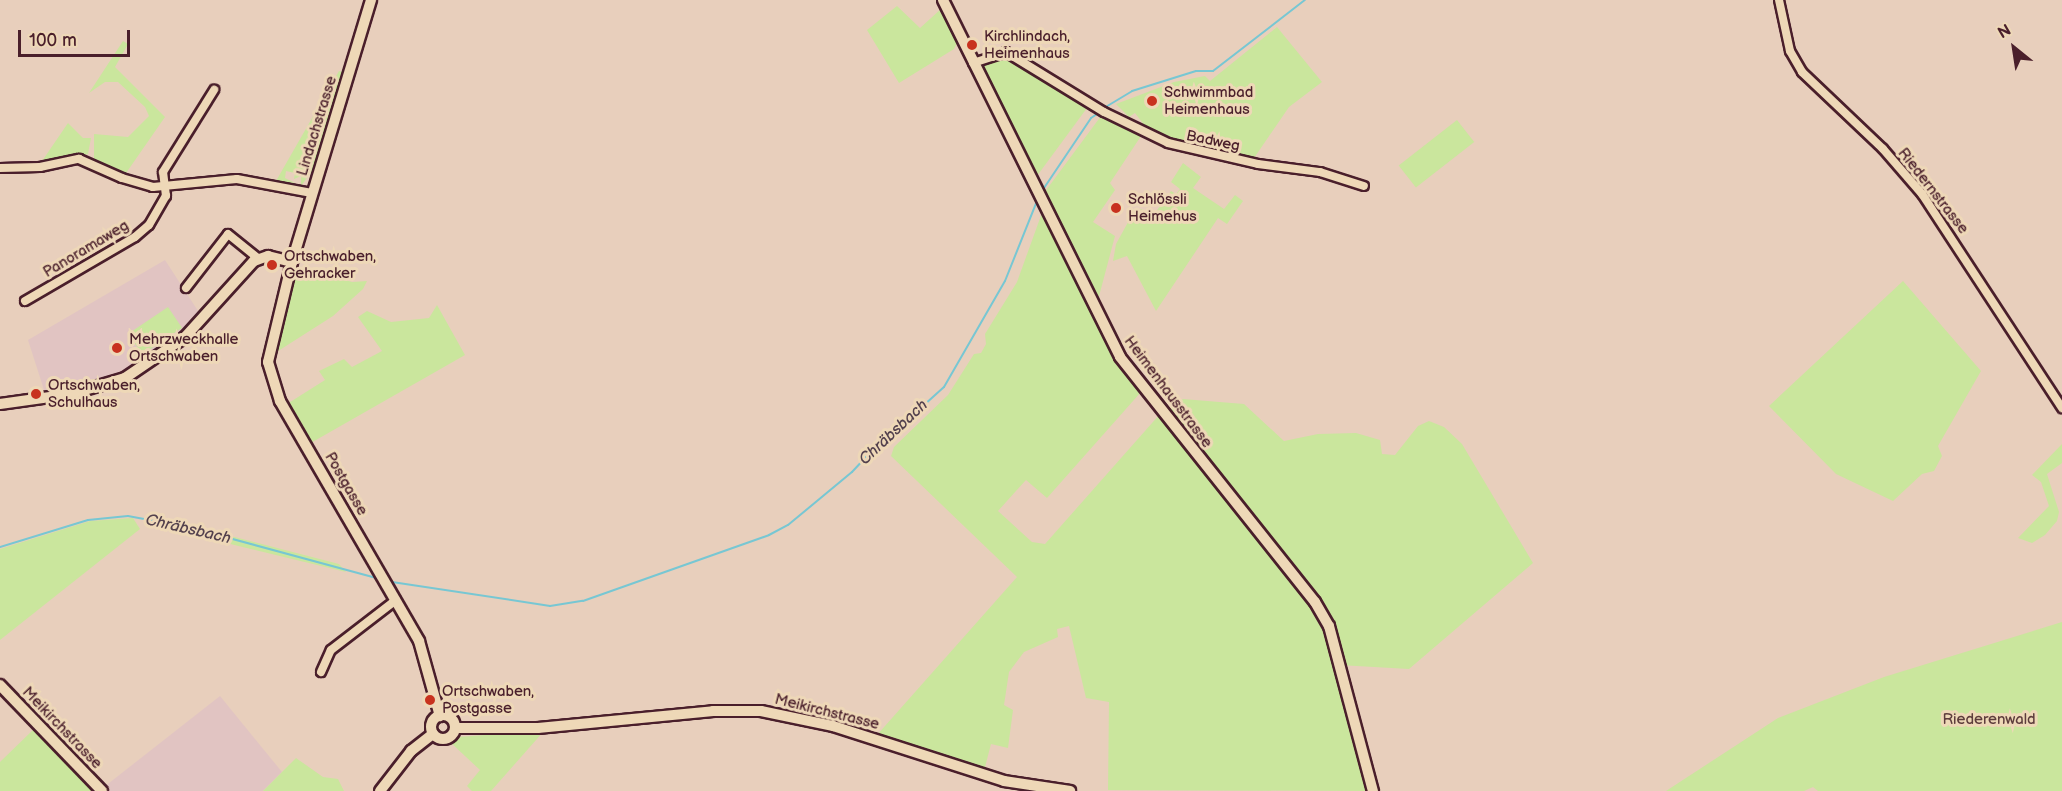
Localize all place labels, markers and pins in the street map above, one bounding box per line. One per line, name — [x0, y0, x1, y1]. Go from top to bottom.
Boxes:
place label: Kirchlindach, Heimenhaus — [984, 27, 1070, 62]
marker: Kirchlindach, Heimenhaus — [965, 38, 979, 52]
place label: Schwimmbad Heimenhaus — [1164, 83, 1253, 118]
marker: Schwimmbad Heimenhaus — [1145, 94, 1159, 108]
place label: Schlössli Heimehus — [1128, 190, 1197, 225]
marker: Schlössli Heimehus — [1109, 201, 1123, 215]
place label: Ortschwaben, Gehracker — [284, 247, 376, 282]
marker: Ortschwaben, Gehracker — [265, 258, 279, 272]
place label: Mehrzweckhalle Ortschwaben — [129, 330, 238, 365]
marker: Mehrzweckhalle Ortschwaben — [110, 341, 124, 355]
place label: Ortschwaben, Schulhaus — [48, 376, 140, 411]
marker: Ortschwaben, Schulhaus — [29, 387, 43, 401]
place label: Ortschwaben, Postgasse — [442, 682, 534, 717]
marker: Ortschwaben, Postgasse — [423, 693, 437, 707]

